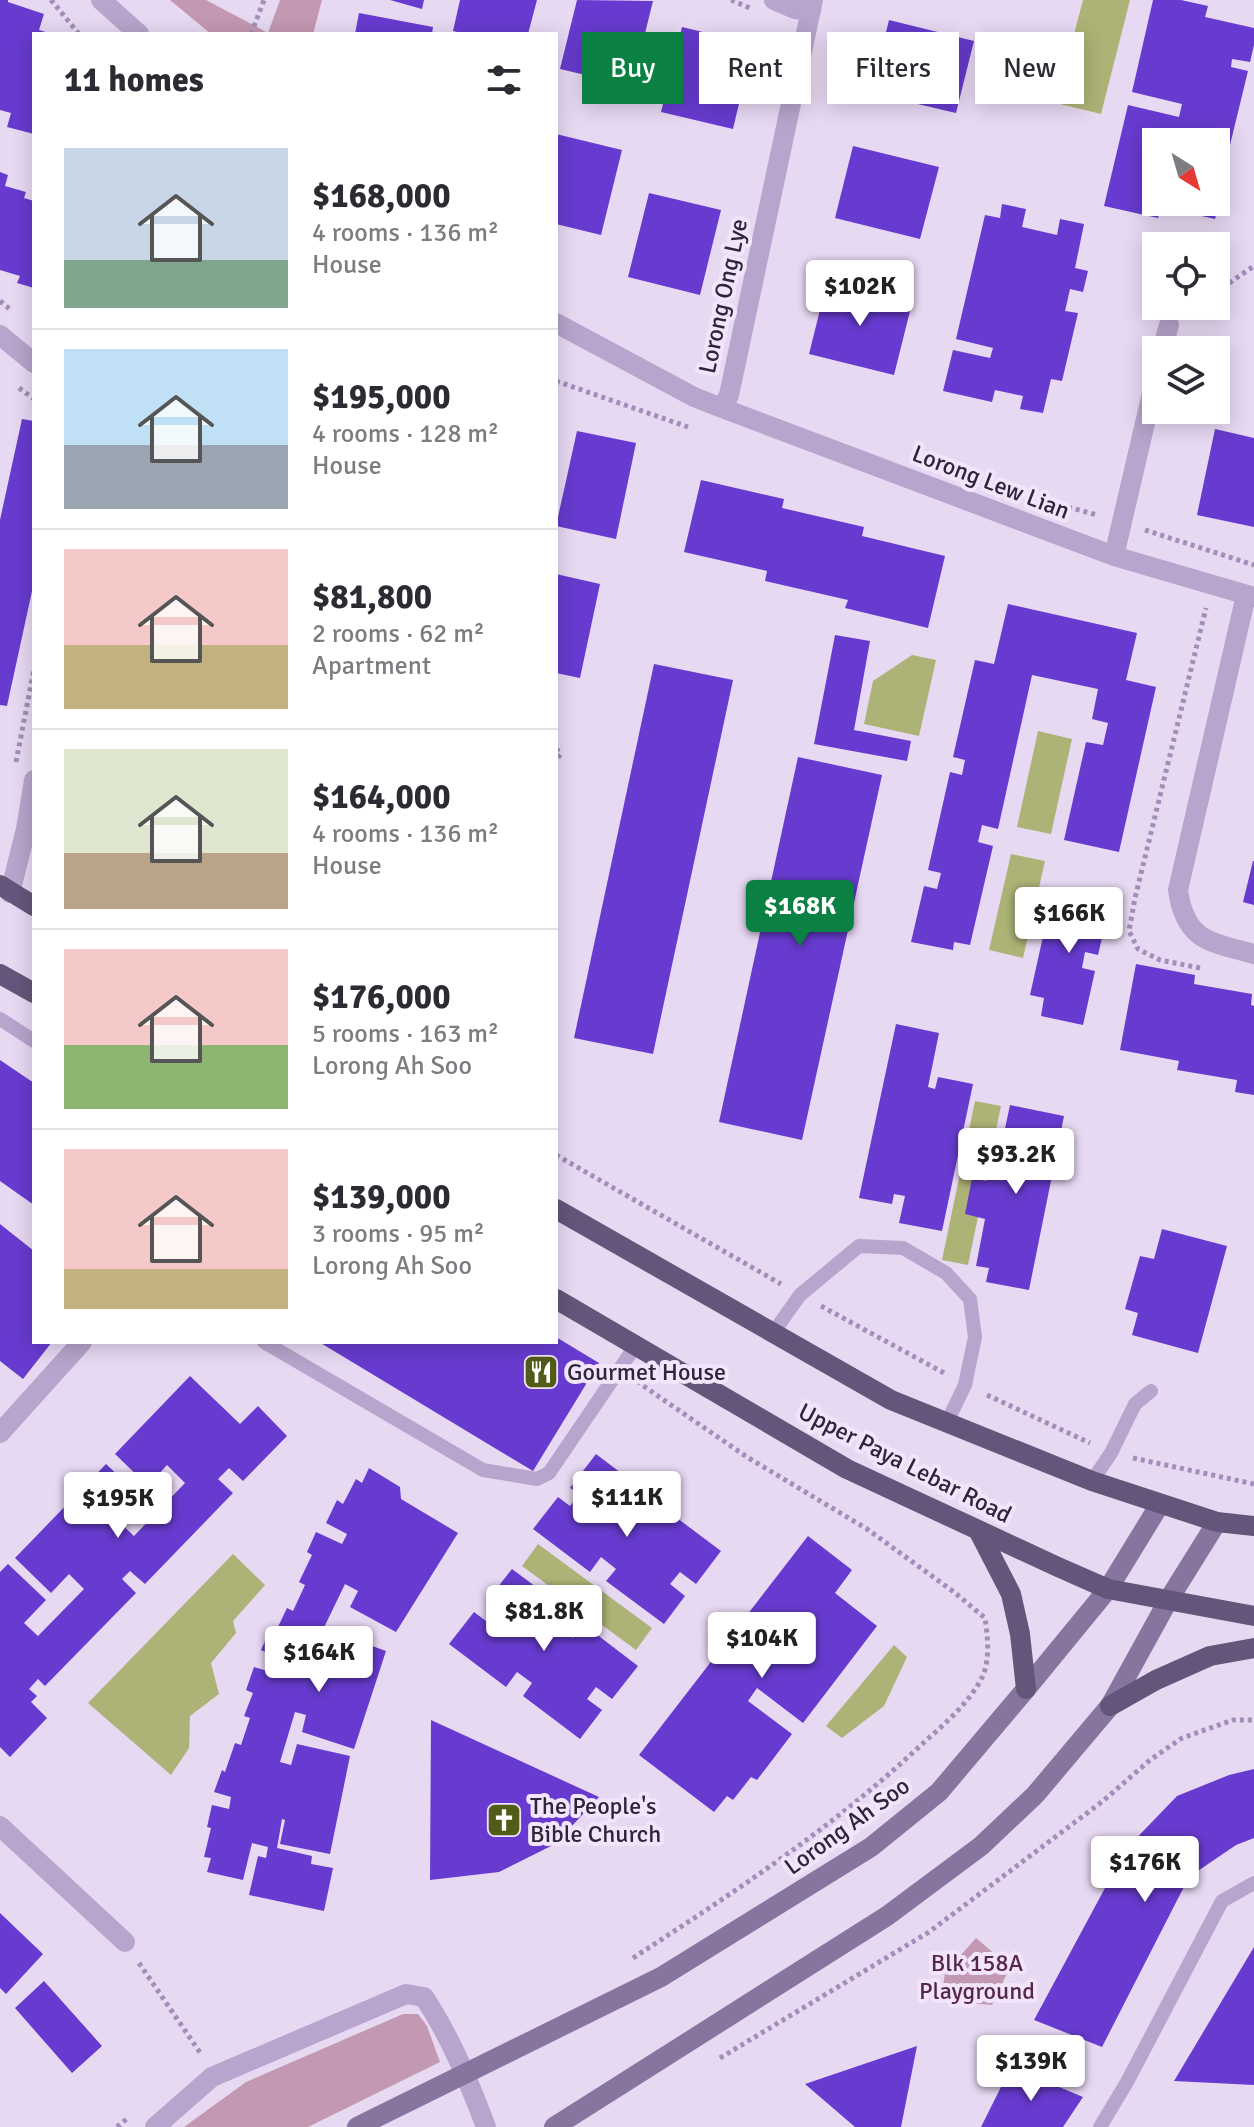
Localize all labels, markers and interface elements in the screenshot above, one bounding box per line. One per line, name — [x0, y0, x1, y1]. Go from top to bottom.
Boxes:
chip: Buy — [582, 32, 683, 104]
chip: Rent — [699, 32, 811, 104]
chip: Filters — [827, 32, 959, 104]
chip: New — [975, 32, 1084, 104]
icon: filters — [482, 58, 526, 102]
text: 11 homes — [64, 59, 204, 101]
north arrow — [1142, 128, 1230, 216]
map controls — [1142, 128, 1230, 424]
text: $168,000 — [312, 175, 451, 217]
icon: home — [128, 180, 224, 276]
street label: Lorong Ong Lye — [692, 216, 754, 376]
text: 4 rooms · 136 m² — [312, 217, 499, 249]
button: locate — [1142, 232, 1230, 320]
text: House — [312, 249, 382, 281]
pin: $102K — [804, 260, 916, 328]
text: $102K — [824, 270, 896, 302]
button: layers — [1142, 336, 1230, 424]
text: $195,000 — [312, 376, 451, 418]
icon: home — [128, 381, 224, 477]
text: 4 rooms · 128 m² — [312, 418, 499, 450]
street label: Lorong Lew Lian — [908, 438, 1074, 526]
text: House — [312, 450, 382, 482]
text: $81,800 — [312, 576, 432, 618]
icon: home — [128, 581, 224, 677]
text: 2 rooms · 62 m² — [312, 618, 485, 650]
text: Apartment — [312, 650, 431, 682]
text: $164,000 — [312, 776, 451, 818]
icon: home — [128, 781, 224, 877]
text: 4 rooms · 136 m² — [312, 818, 499, 850]
text: House — [312, 850, 382, 882]
pin: $168K — [744, 880, 856, 948]
pin: $166K — [1013, 887, 1125, 955]
text: $168K — [764, 890, 836, 922]
text: $166K — [1033, 897, 1105, 929]
text: $176,000 — [312, 976, 451, 1018]
icon: home — [128, 981, 224, 1077]
text: 5 rooms · 163 m² — [312, 1018, 499, 1050]
text: Lorong Ah Soo — [312, 1050, 472, 1082]
pin: $93.2K — [951, 1128, 1081, 1196]
text: $93.2K — [976, 1138, 1056, 1170]
text: $139,000 — [312, 1176, 451, 1218]
icon: home — [128, 1181, 224, 1277]
text: 3 rooms · 95 m² — [312, 1218, 485, 1250]
text: Lorong Ah Soo — [312, 1250, 472, 1282]
restaurant icon: Gourmet House — [522, 1353, 560, 1391]
place label: Gourmet House — [567, 1357, 726, 1387]
street label: Upper Paya Lebar Road — [793, 1396, 1017, 1530]
pin: $111K — [571, 1471, 683, 1539]
pin: $195K — [62, 1472, 174, 1540]
text: $111K — [591, 1481, 663, 1513]
text: $195K — [82, 1482, 154, 1514]
pin: $81.8K — [479, 1585, 609, 1653]
text: $81.8K — [504, 1595, 584, 1627]
pin: $104K — [706, 1612, 818, 1680]
text: $104K — [726, 1622, 798, 1654]
pin: $164K — [263, 1626, 375, 1694]
text: $164K — [283, 1636, 355, 1668]
street label: Lorong Ah Soo — [778, 1770, 916, 1882]
place label: The People's Bible Church — [530, 1791, 661, 1849]
church icon: The People's Bible Church — [485, 1801, 523, 1839]
pin: $176K — [1089, 1836, 1201, 1904]
text: $176K — [1109, 1846, 1181, 1878]
park label: Blk 158A Playground — [919, 1948, 1035, 2006]
pin: $139K — [975, 2035, 1087, 2103]
text: $139K — [995, 2045, 1067, 2077]

